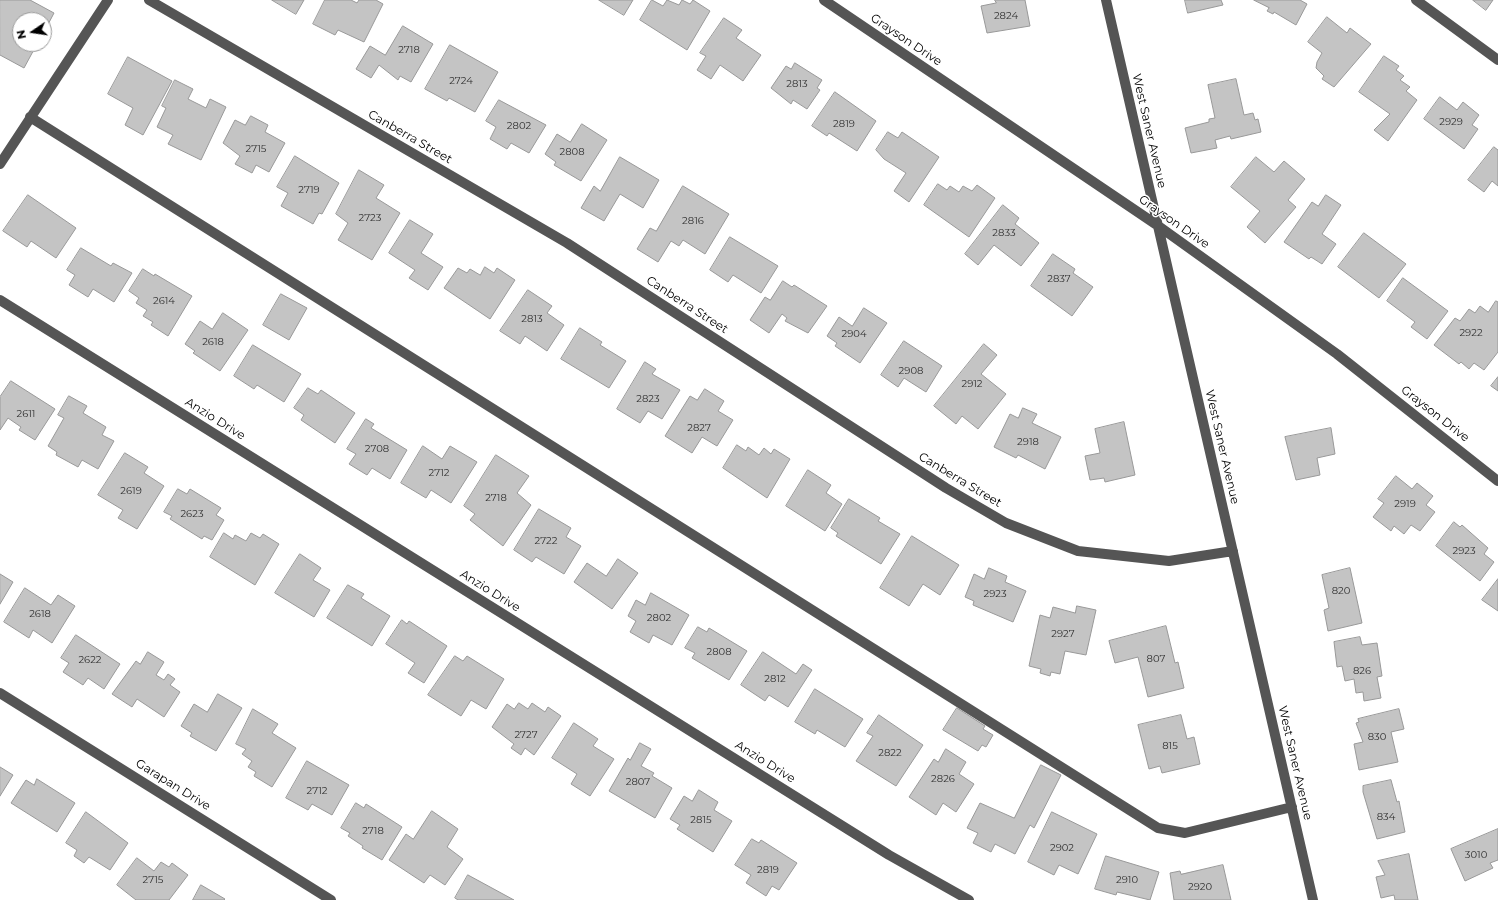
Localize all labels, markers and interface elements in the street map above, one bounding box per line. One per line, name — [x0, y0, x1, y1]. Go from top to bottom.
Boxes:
house number: 2824 — [994, 10, 1018, 22]
street label: Grayson Drive — [868, 11, 944, 69]
north arrow — [12, 12, 52, 52]
text: N — [13, 29, 29, 40]
house number: 2718 — [398, 44, 420, 56]
street label: West Saner Avenue — [1129, 72, 1169, 190]
house number: 2724 — [449, 75, 473, 87]
house number: 2813 — [786, 78, 808, 90]
street label: Canberra Street — [365, 107, 455, 167]
house number: 2929 — [1439, 116, 1463, 128]
house number: 2819 — [833, 118, 855, 130]
house number: 2802 — [507, 120, 531, 132]
house number: 2715 — [246, 143, 266, 155]
house number: 2808 — [559, 146, 585, 158]
house number: 2719 — [298, 184, 320, 196]
street label: Grayson Drive — [1136, 192, 1212, 252]
house number: 2723 — [359, 212, 381, 224]
house number: 2816 — [682, 215, 704, 227]
house number: 2833 — [992, 227, 1016, 239]
street label: Canberra Street — [643, 273, 731, 337]
house number: 2837 — [1047, 273, 1071, 285]
house number: 2614 — [153, 295, 175, 307]
house number: 2813 — [521, 313, 543, 325]
house number: 2922 — [1459, 327, 1483, 339]
house number: 2904 — [842, 328, 866, 340]
house number: 2618 — [202, 336, 224, 348]
house number: 2908 — [899, 365, 923, 377]
house number: 2912 — [961, 378, 983, 390]
street label: Grayson Drive — [1398, 383, 1472, 445]
street label: West Saner Avenue — [1202, 388, 1242, 506]
house number: 2823 — [636, 393, 660, 405]
street label: Anzio Drive — [182, 395, 248, 443]
house number: 2611 — [17, 408, 35, 420]
house number: 2827 — [687, 422, 711, 434]
house number: 2918 — [1017, 436, 1039, 448]
house number: 2708 — [365, 443, 389, 455]
street label: Canberra Street — [916, 449, 1004, 511]
house number: 2712 — [429, 467, 449, 479]
house number: 2619 — [120, 485, 142, 497]
house number: 2718 — [485, 492, 507, 504]
house number: 2919 — [1394, 498, 1416, 510]
house number: 2623 — [180, 508, 204, 520]
house number: 2722 — [535, 535, 557, 547]
house number: 2923 — [1452, 545, 1476, 557]
street label: Anzio Drive — [457, 567, 523, 615]
house number: 820 — [1332, 585, 1350, 597]
house number: 2923 — [983, 588, 1007, 600]
house number: 2618 — [29, 608, 51, 620]
house number: 2802 — [647, 612, 671, 624]
house number: 2927 — [1051, 628, 1075, 640]
house number: 2808 — [706, 646, 732, 658]
house number: 807 — [1147, 653, 1165, 665]
house number: 2622 — [78, 654, 102, 666]
house number: 826 — [1353, 665, 1371, 677]
house number: 2812 — [764, 673, 786, 685]
street label: West Saner Avenue — [1275, 704, 1315, 822]
house number: 2727 — [514, 729, 538, 741]
house number: 830 — [1368, 731, 1386, 743]
street label: Anzio Drive — [732, 738, 798, 786]
house number: 815 — [1162, 740, 1178, 752]
house number: 2822 — [878, 747, 902, 759]
street label: Garapan Drive — [133, 756, 213, 814]
house number: 2826 — [931, 773, 955, 785]
house number: 2807 — [626, 776, 650, 788]
house number: 2712 — [307, 785, 327, 797]
house number: 834 — [1377, 811, 1395, 823]
house number: 2815 — [690, 814, 712, 826]
house number: 2718 — [362, 825, 384, 837]
house number: 2902 — [1050, 842, 1074, 854]
house number: 3010 — [1465, 849, 1487, 861]
house number: 2819 — [757, 864, 779, 876]
house number: 2715 — [143, 874, 163, 886]
house number: 2910 — [1116, 874, 1138, 886]
house number: 2920 — [1188, 881, 1212, 893]

